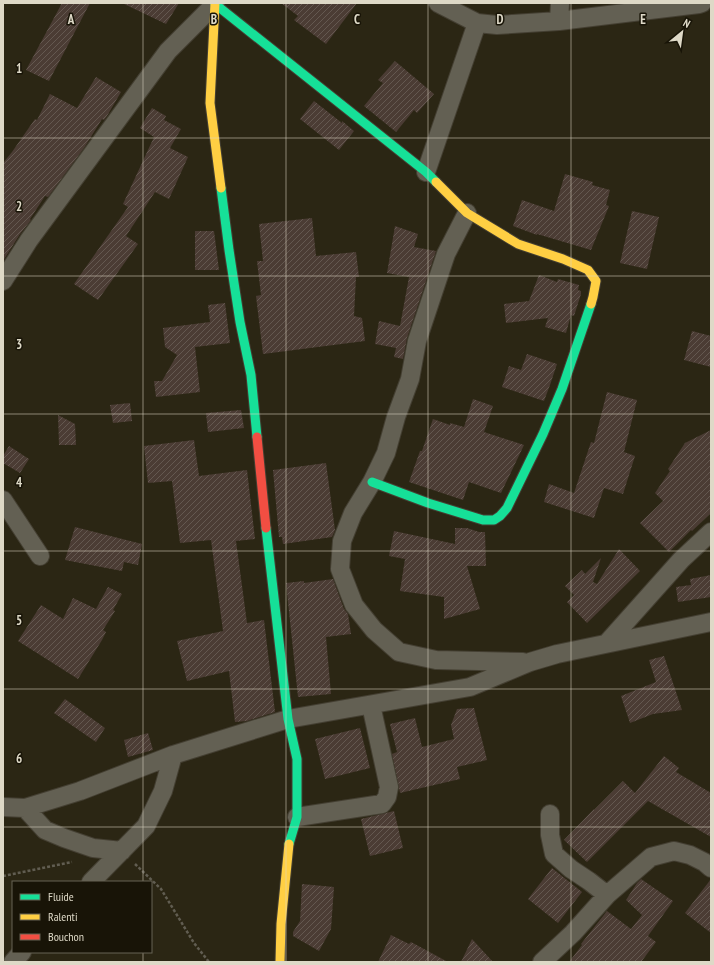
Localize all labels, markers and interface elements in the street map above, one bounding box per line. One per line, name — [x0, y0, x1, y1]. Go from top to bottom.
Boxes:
text: A — [67, 11, 75, 28]
text: B — [211, 11, 217, 28]
text: C — [354, 11, 360, 28]
text: D — [497, 11, 504, 28]
text: E — [640, 11, 646, 28]
north arrow — [662, 12, 702, 52]
text: N — [681, 16, 693, 31]
text: 1 — [16, 60, 22, 77]
text: 2 — [16, 198, 22, 215]
text: 3 — [16, 336, 22, 353]
text: 4 — [16, 474, 23, 491]
text: 5 — [16, 612, 22, 629]
text: 6 — [16, 750, 22, 767]
legend — [12, 881, 152, 953]
text: Fluide — [48, 889, 74, 904]
text: Ralenti — [48, 909, 77, 924]
text: Bouchon — [48, 929, 84, 944]

